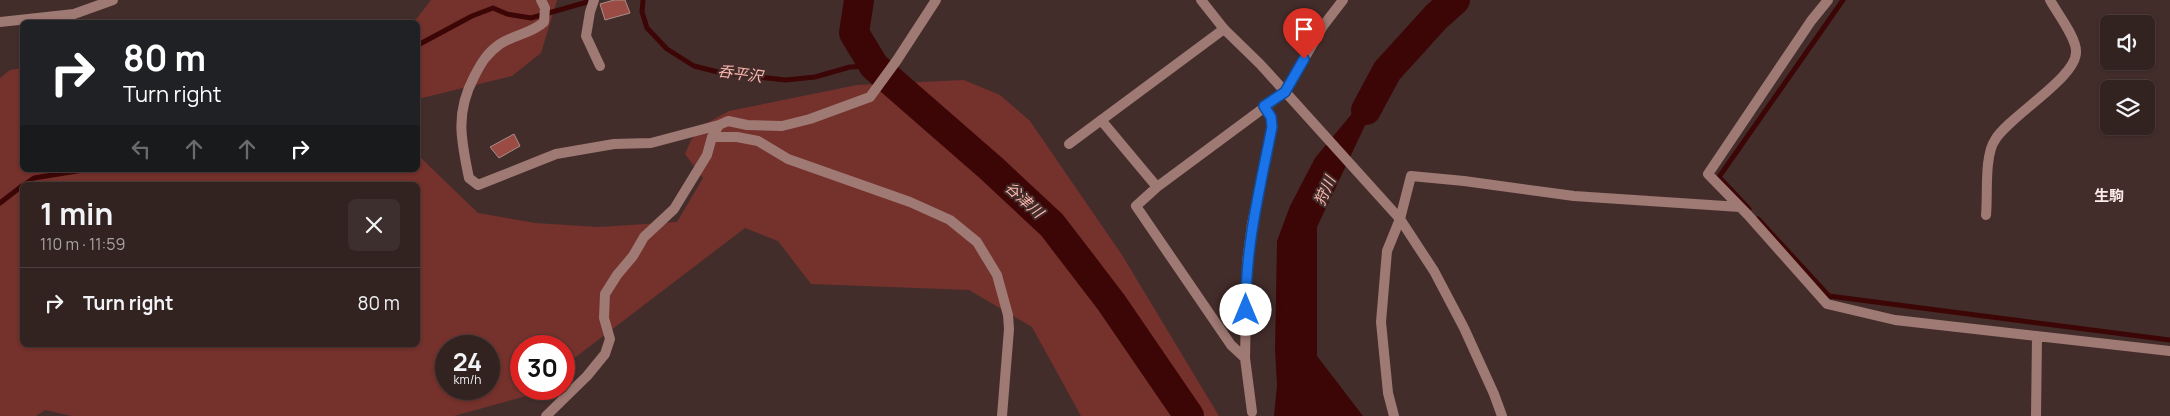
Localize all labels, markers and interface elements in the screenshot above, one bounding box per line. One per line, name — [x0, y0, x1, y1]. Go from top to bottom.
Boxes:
pin — [1283, 8, 1325, 59]
icon: arrive — [1290, 15, 1318, 43]
map controls — [2100, 15, 2155, 135]
button: sound — [2100, 15, 2155, 70]
text: 80 m — [123, 34, 206, 82]
icon: right — [40, 40, 105, 105]
water label: 呑平沢 — [716, 60, 766, 87]
text: Turn right — [123, 79, 221, 109]
button: layers — [2100, 80, 2155, 135]
icon: left — [127, 135, 155, 163]
icon: ahead — [180, 135, 208, 163]
icon: ahead — [233, 135, 261, 163]
icon: right — [286, 135, 314, 163]
water label: 狩川 — [1309, 171, 1341, 209]
water label: 谷津川 — [1001, 177, 1050, 224]
district label: 生駒 — [2094, 185, 2124, 206]
text: 1 min — [40, 193, 113, 234]
button: close — [348, 199, 400, 251]
text: 110 m · 11:59 — [40, 233, 125, 255]
position arrow — [1219, 283, 1271, 335]
icon: right — [40, 289, 68, 317]
text: Turn right — [83, 290, 173, 316]
text: 80 m — [357, 290, 400, 316]
speed limit sign: 30 — [510, 335, 575, 400]
text: 24 — [453, 344, 482, 379]
text: km/h — [454, 371, 481, 388]

